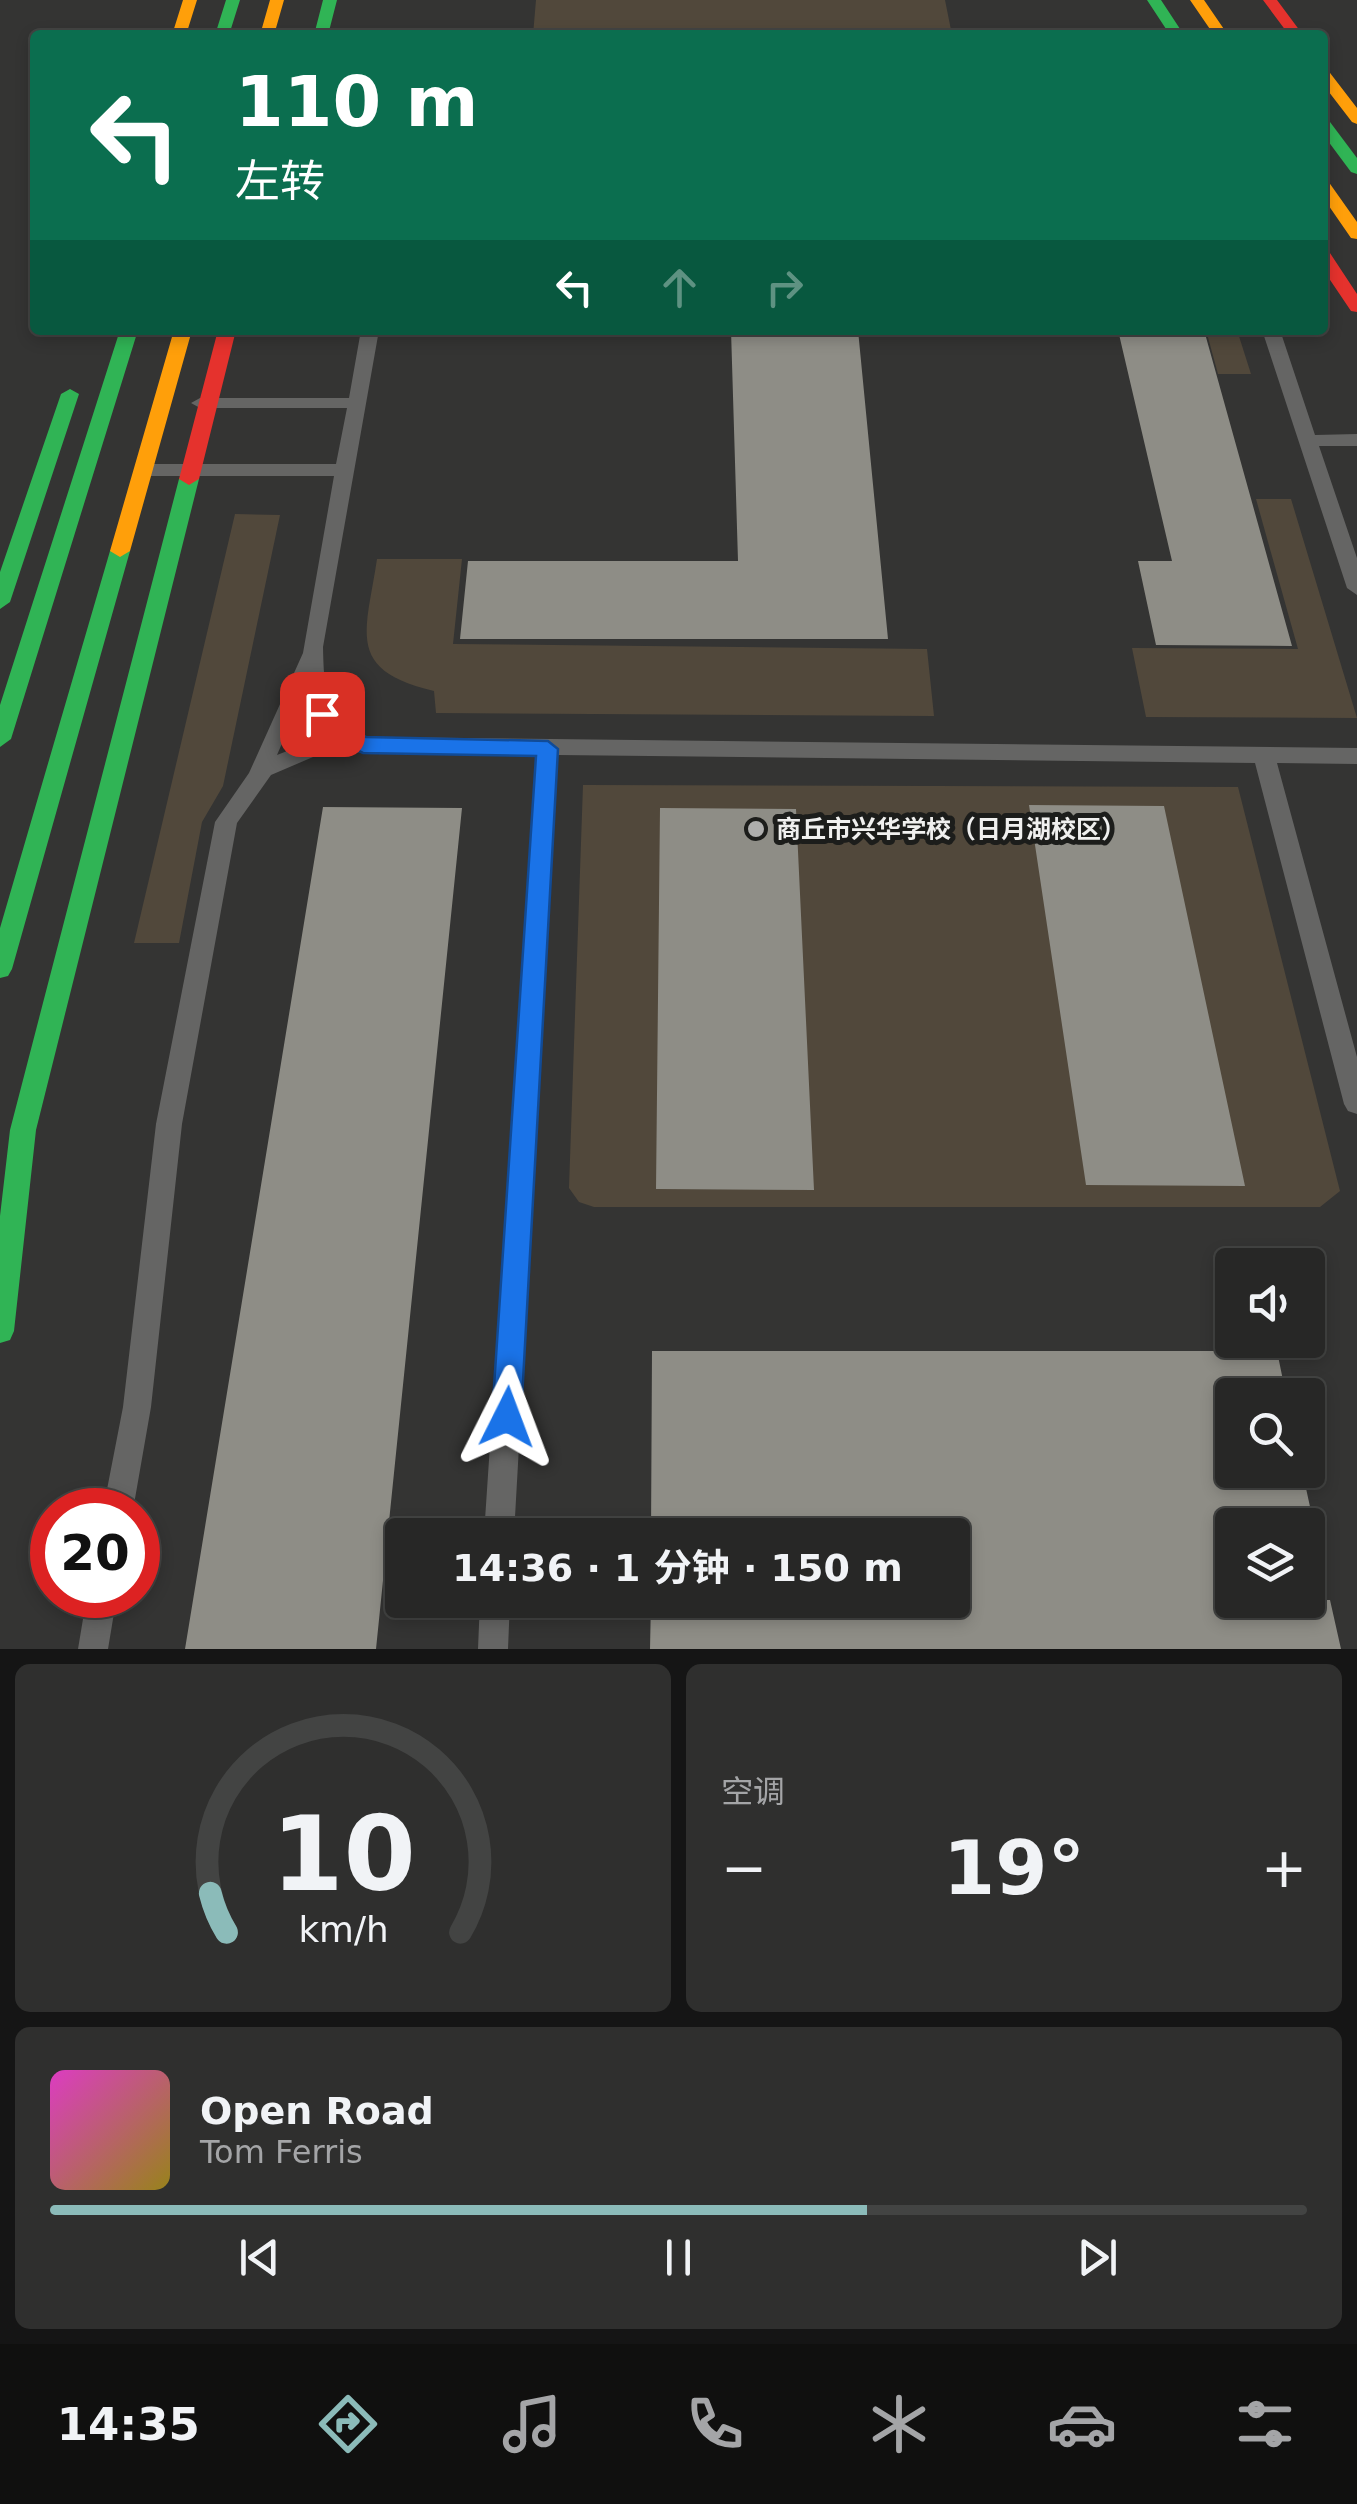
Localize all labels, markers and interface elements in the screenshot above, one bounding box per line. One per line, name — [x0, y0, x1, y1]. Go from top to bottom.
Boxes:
text: 110 m — [235, 61, 478, 143]
icon: left — [70, 70, 200, 200]
text: 左转 — [235, 155, 325, 208]
icon: left — [547, 260, 602, 315]
icon: ahead — [652, 260, 707, 315]
icon: right — [757, 260, 812, 315]
pin — [280, 672, 365, 757]
icon: arrive — [295, 687, 350, 742]
place label: 商丘市兴华学校（日月湖校区） — [776, 815, 1126, 844]
marker: 商丘市兴华学校（日月湖校区） — [745, 818, 767, 840]
map controls — [1215, 1248, 1325, 1618]
button: sound — [1215, 1248, 1325, 1358]
position arrow — [455, 1365, 559, 1469]
button: search — [1215, 1378, 1325, 1488]
speed limit sign: 20 — [30, 1488, 160, 1618]
button: layers — [1215, 1508, 1325, 1618]
text: 14:36 · 1 分钟 · 150 m — [452, 1546, 903, 1590]
text: 空调 — [721, 1773, 785, 1811]
text: 10 — [271, 1793, 415, 1915]
text: 19° — [943, 1824, 1085, 1912]
text: − — [721, 1836, 767, 1900]
text: + — [1261, 1836, 1307, 1900]
text: km/h — [298, 1909, 388, 1950]
text: Open Road — [200, 2089, 434, 2133]
text: Tom Ferris — [200, 2133, 363, 2171]
icon: previous — [232, 2230, 287, 2285]
icon: pause — [651, 2230, 706, 2285]
icon: next — [1070, 2230, 1125, 2285]
icon: directions — [313, 2389, 383, 2459]
icon: music — [497, 2389, 567, 2459]
icon: phone — [680, 2389, 750, 2459]
icon: climate — [864, 2389, 934, 2459]
icon: car — [1047, 2389, 1117, 2459]
icon: filters — [1230, 2389, 1300, 2459]
text: 14:35 — [57, 2398, 200, 2451]

